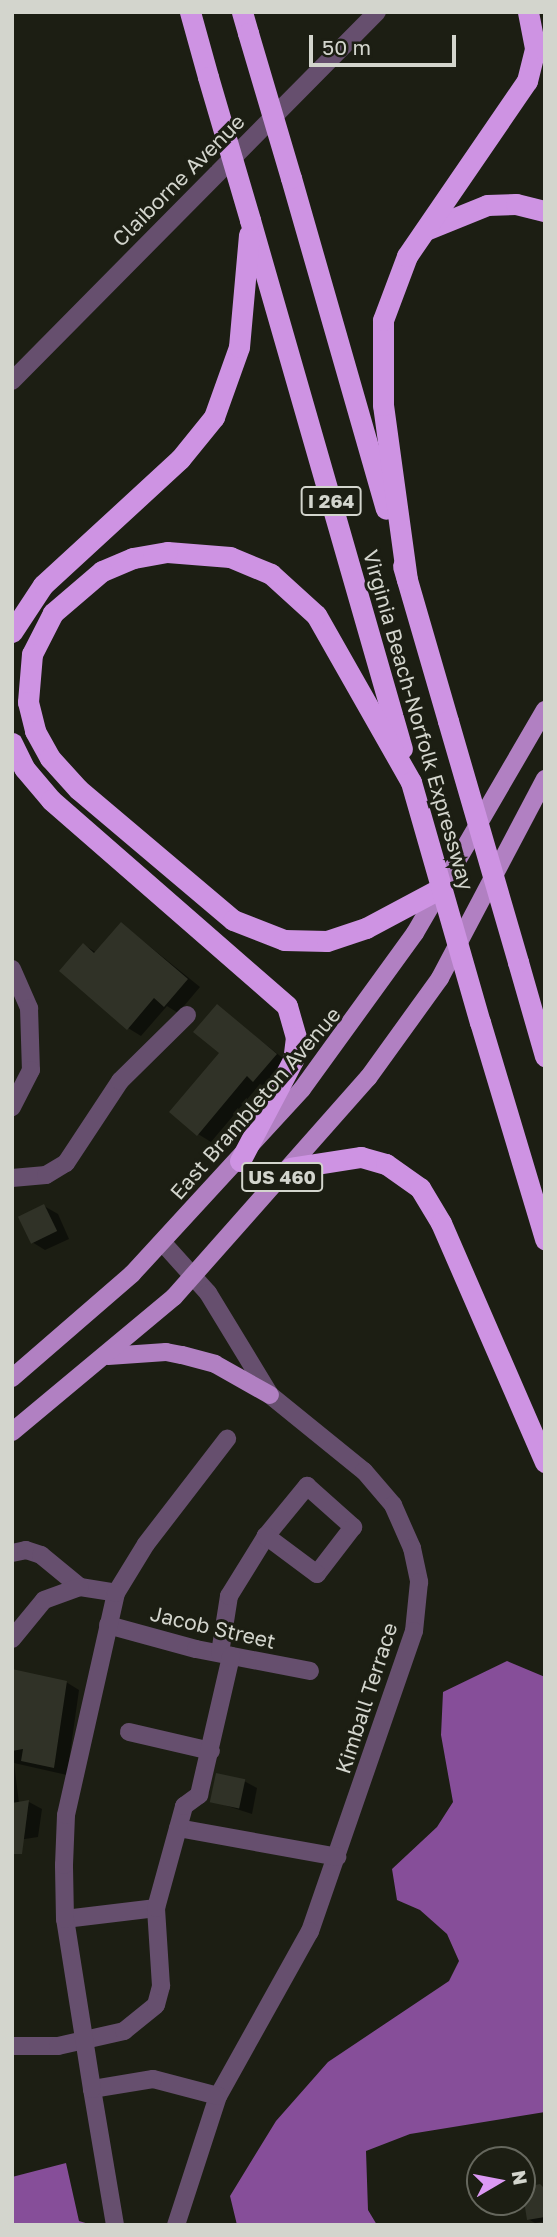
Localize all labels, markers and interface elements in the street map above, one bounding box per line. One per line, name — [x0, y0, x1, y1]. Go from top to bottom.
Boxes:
scale bar — [312, 21, 459, 65]
text: 50 m — [322, 34, 371, 60]
street label: Claiborne Avenue — [107, 109, 249, 251]
road number: I 264 — [300, 486, 362, 516]
street label: Virginia Beach-Norfolk Expressway — [358, 547, 480, 893]
street label: East Brambleton Avenue — [165, 1002, 345, 1204]
road number: US 460 — [240, 1162, 324, 1192]
street label: Jacob Street — [148, 1600, 278, 1654]
street label: Kimball Terrace — [330, 1619, 402, 1777]
north arrow — [466, 2146, 536, 2216]
text: N — [508, 2168, 533, 2187]

